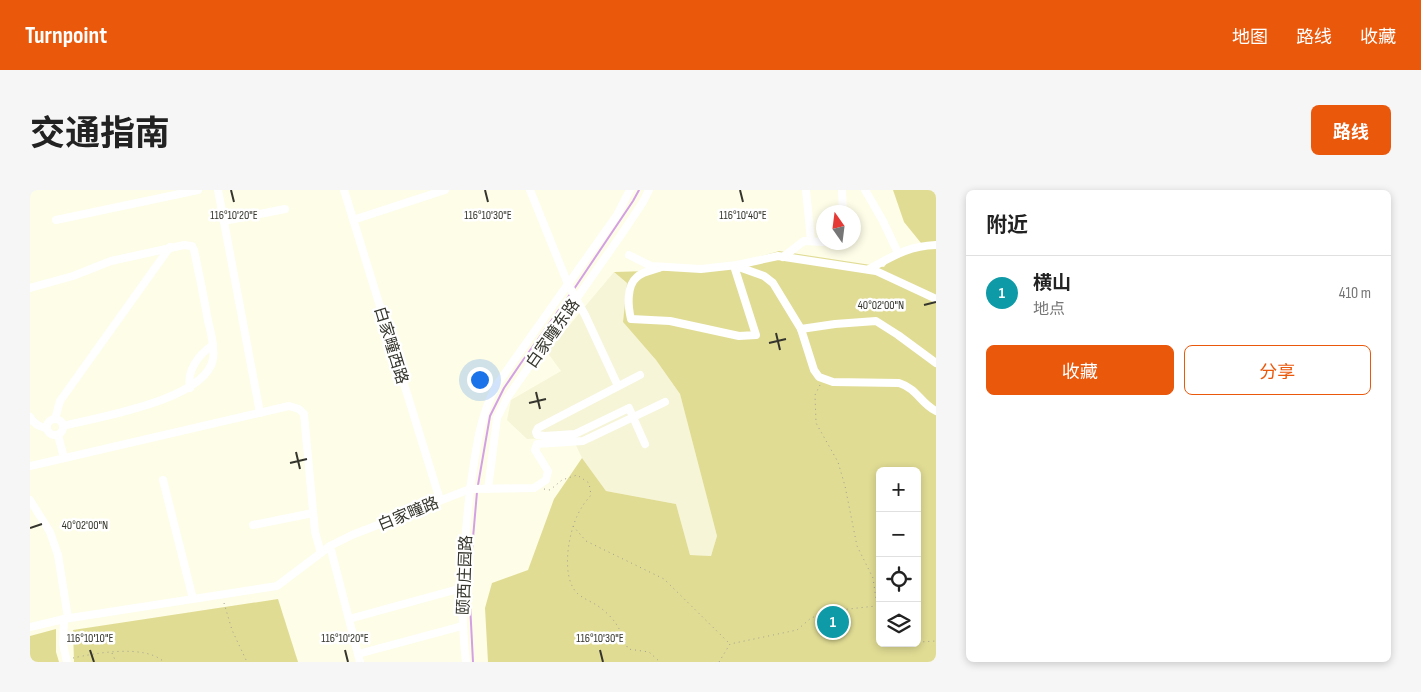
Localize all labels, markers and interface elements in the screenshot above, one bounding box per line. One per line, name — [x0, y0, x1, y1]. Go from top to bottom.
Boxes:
text: Turnpoint — [25, 21, 107, 50]
text: 地图 — [1232, 27, 1268, 48]
text: 路线 — [1296, 27, 1332, 48]
text: 收藏 — [1360, 27, 1396, 48]
button: 路线 — [1311, 105, 1391, 155]
text: 交通指南 — [30, 113, 170, 156]
north arrow — [816, 205, 861, 250]
text: 116°10'20"E — [210, 208, 258, 223]
text: 116°10'30"E — [464, 208, 512, 223]
text: 116°10'40"E — [719, 208, 767, 223]
text: 附近 — [986, 213, 1028, 238]
text: 横山 — [1033, 272, 1071, 295]
text: 1 — [999, 284, 1005, 303]
text: 410 m — [1339, 284, 1371, 303]
street label: 白家疃东路 — [522, 296, 584, 372]
text: 40°02'00"N — [858, 298, 904, 313]
text: 地点 — [1033, 300, 1065, 319]
street label: 白家疃西路 — [370, 304, 411, 386]
button: 收藏 — [986, 345, 1174, 395]
button: 分享 — [1184, 345, 1371, 395]
your location — [467, 367, 493, 393]
map controls — [876, 467, 921, 647]
button: + — [876, 467, 921, 512]
street label: 白家疃路 — [375, 494, 442, 535]
button: − — [876, 512, 921, 557]
text: 40°02'00"N — [62, 518, 108, 533]
street label: 颐西庄园路 — [455, 535, 476, 615]
button: locate — [876, 557, 921, 602]
button: layers — [876, 602, 921, 647]
pin: 1 — [817, 603, 849, 641]
text: 116°10'10"E — [67, 631, 113, 646]
text: 116°10'20"E — [321, 631, 369, 646]
text: 116°10'30"E — [576, 631, 624, 646]

